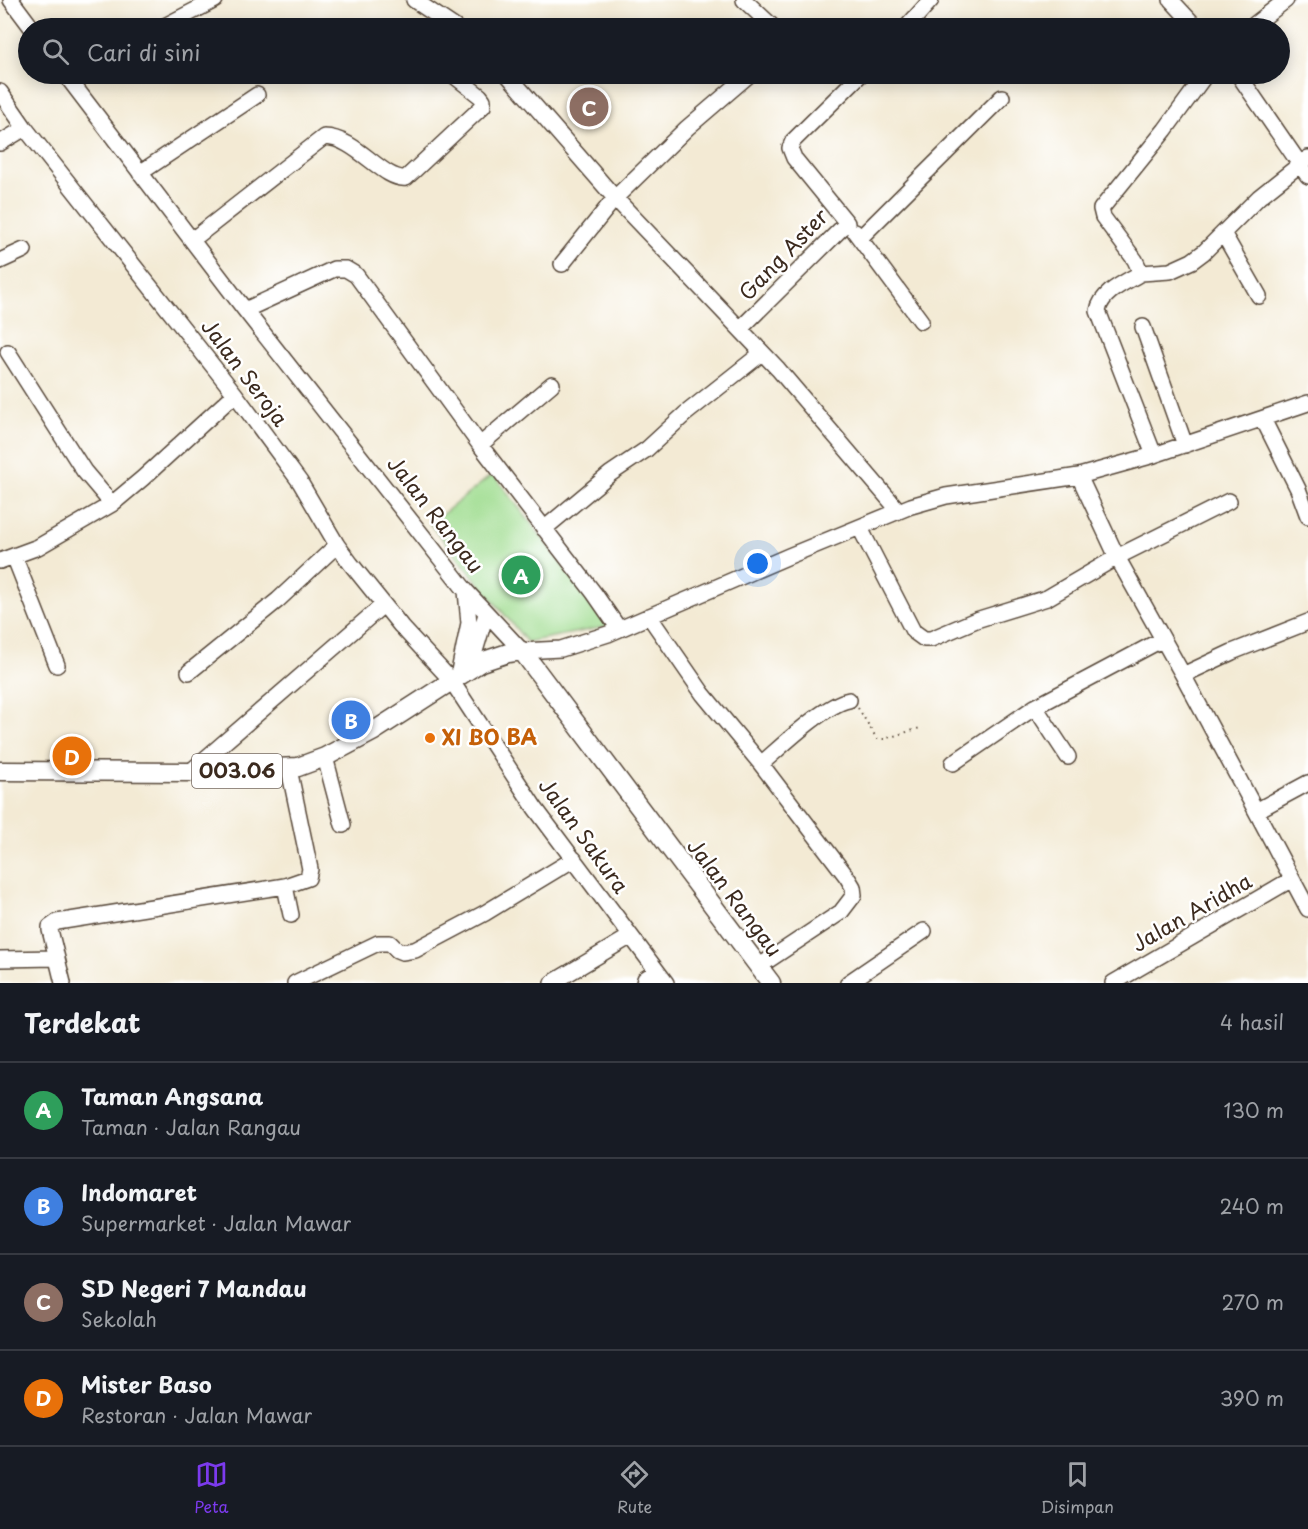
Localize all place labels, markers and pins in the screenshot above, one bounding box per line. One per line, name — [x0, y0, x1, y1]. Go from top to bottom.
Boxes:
pin: C — [570, 84, 608, 130]
pin: A — [502, 552, 540, 598]
pin: B — [332, 698, 370, 742]
place label: XI BO BA — [442, 720, 538, 752]
marker: XI BO BA — [423, 731, 437, 745]
pin: D — [52, 734, 92, 778]

